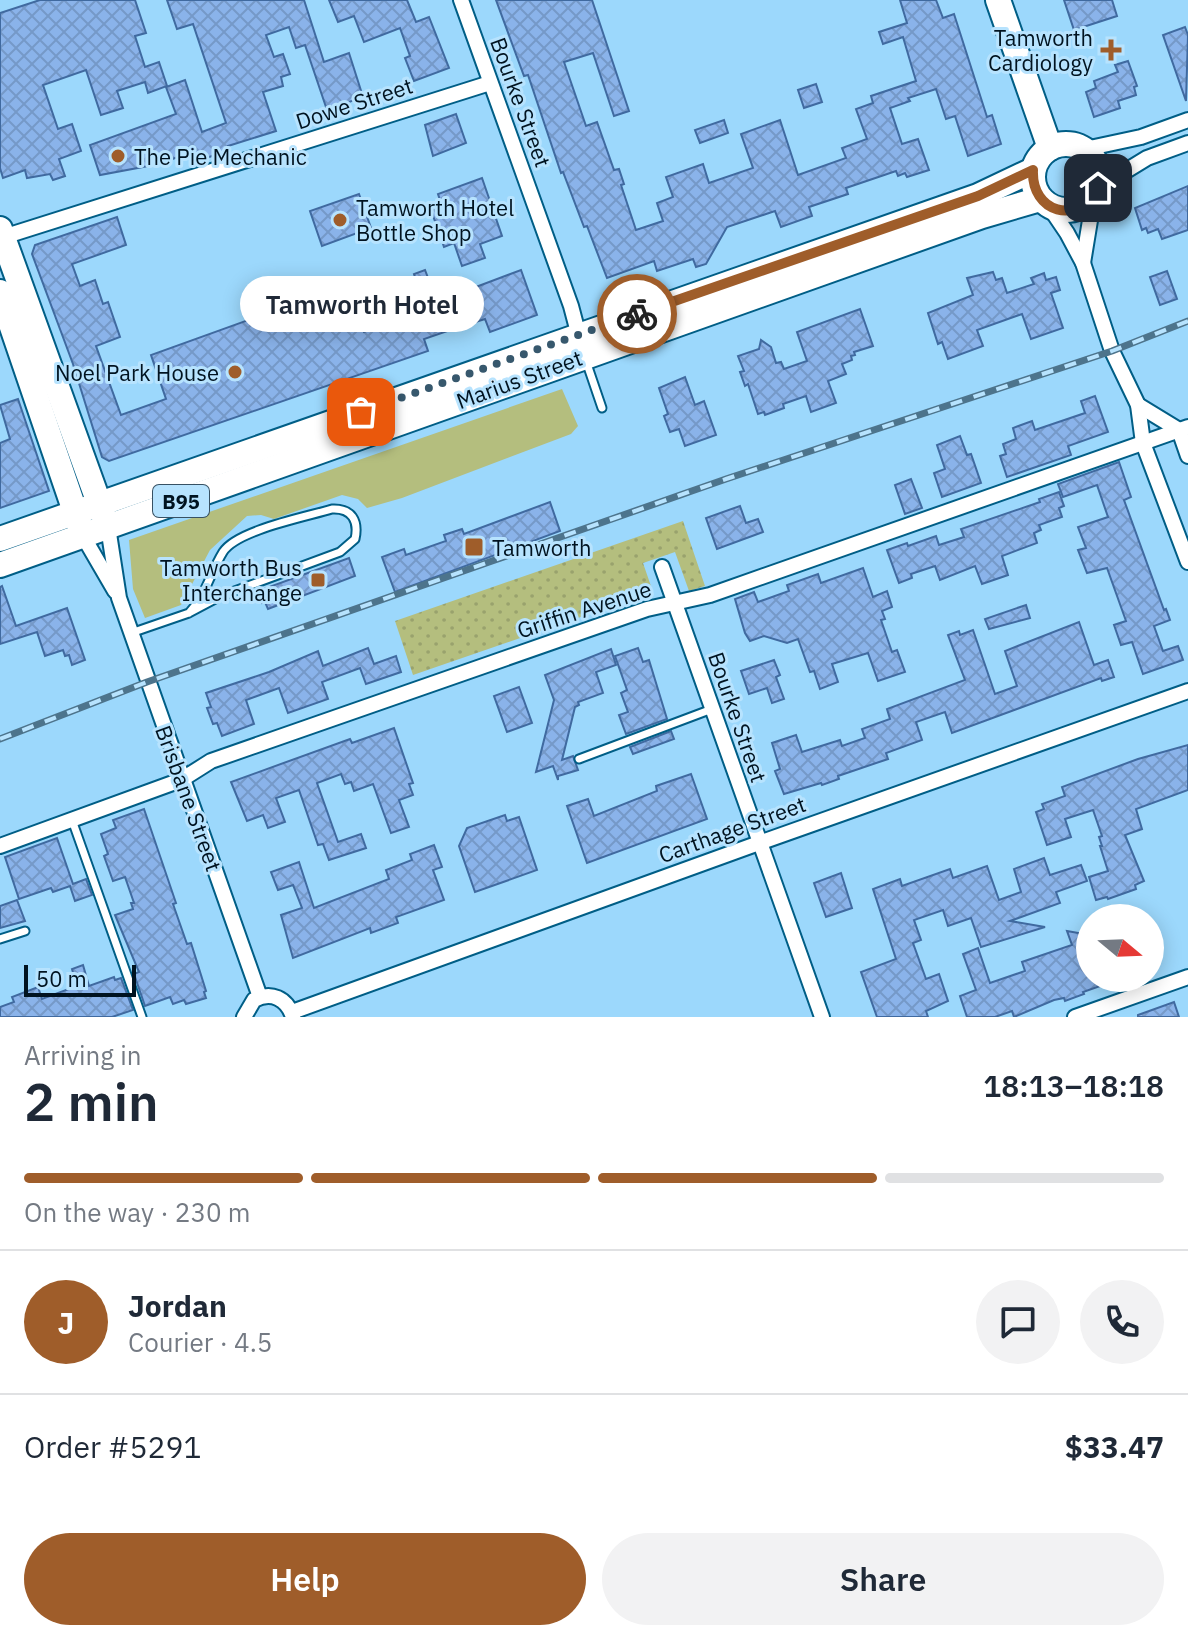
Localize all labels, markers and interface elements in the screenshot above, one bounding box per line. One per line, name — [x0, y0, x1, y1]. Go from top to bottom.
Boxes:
place label: Tamworth Cardiology — [988, 23, 1093, 77]
street label: Bourke Street — [484, 33, 558, 171]
marker: Tamworth Cardiology — [1100, 39, 1122, 61]
street label: Dowe Street — [292, 70, 416, 136]
place label: The Pie Mechanic — [134, 142, 307, 171]
marker: The Pie Mechanic — [109, 147, 127, 165]
pin — [1064, 154, 1132, 222]
icon: home — [1076, 166, 1120, 210]
place label: Tamworth Hotel Bottle Shop — [356, 193, 514, 247]
marker: Tamworth Hotel Bottle Shop — [331, 211, 349, 229]
courier — [597, 274, 677, 354]
callout: Tamworth Hotel — [239, 276, 483, 332]
text: Tamworth Hotel — [266, 287, 458, 321]
icon: bike — [615, 292, 659, 336]
street label: Marius Street — [452, 343, 586, 415]
place label: Noel Park House — [55, 358, 219, 387]
marker: Noel Park House — [226, 363, 244, 381]
pin — [327, 378, 395, 446]
icon: bag — [339, 390, 383, 434]
road number: B95 — [153, 485, 209, 517]
place label: Tamworth — [492, 533, 591, 562]
marker: Tamworth — [463, 536, 485, 558]
place label: Tamworth Bus Interchange — [160, 553, 302, 607]
marker: Tamworth Bus Interchange — [309, 571, 327, 589]
street label: Griffin Avenue — [513, 574, 655, 644]
street label: Bourke Street — [702, 648, 774, 786]
street label: Brisbane Street — [149, 721, 229, 875]
street label: Carthage Street — [654, 789, 810, 869]
north arrow — [1076, 904, 1164, 992]
map controls — [1076, 904, 1164, 992]
scale bar — [24, 961, 136, 997]
text: 50 m — [36, 964, 87, 993]
text: Arriving in — [24, 1038, 141, 1072]
text: 18:13–18:18 — [983, 1066, 1164, 1105]
text: 2 min — [24, 1068, 159, 1135]
text: On the way · 230 m — [24, 1195, 250, 1229]
button: chat — [976, 1280, 1060, 1364]
button: phone — [1080, 1280, 1164, 1364]
text: Jordan — [128, 1286, 227, 1325]
text: J — [58, 1303, 74, 1342]
text: Courier · 4.5 — [128, 1325, 272, 1359]
text: Order #5291 — [24, 1427, 201, 1466]
text: $33.47 — [1065, 1427, 1164, 1466]
button: Help — [24, 1533, 586, 1625]
button: Share — [602, 1533, 1164, 1625]

